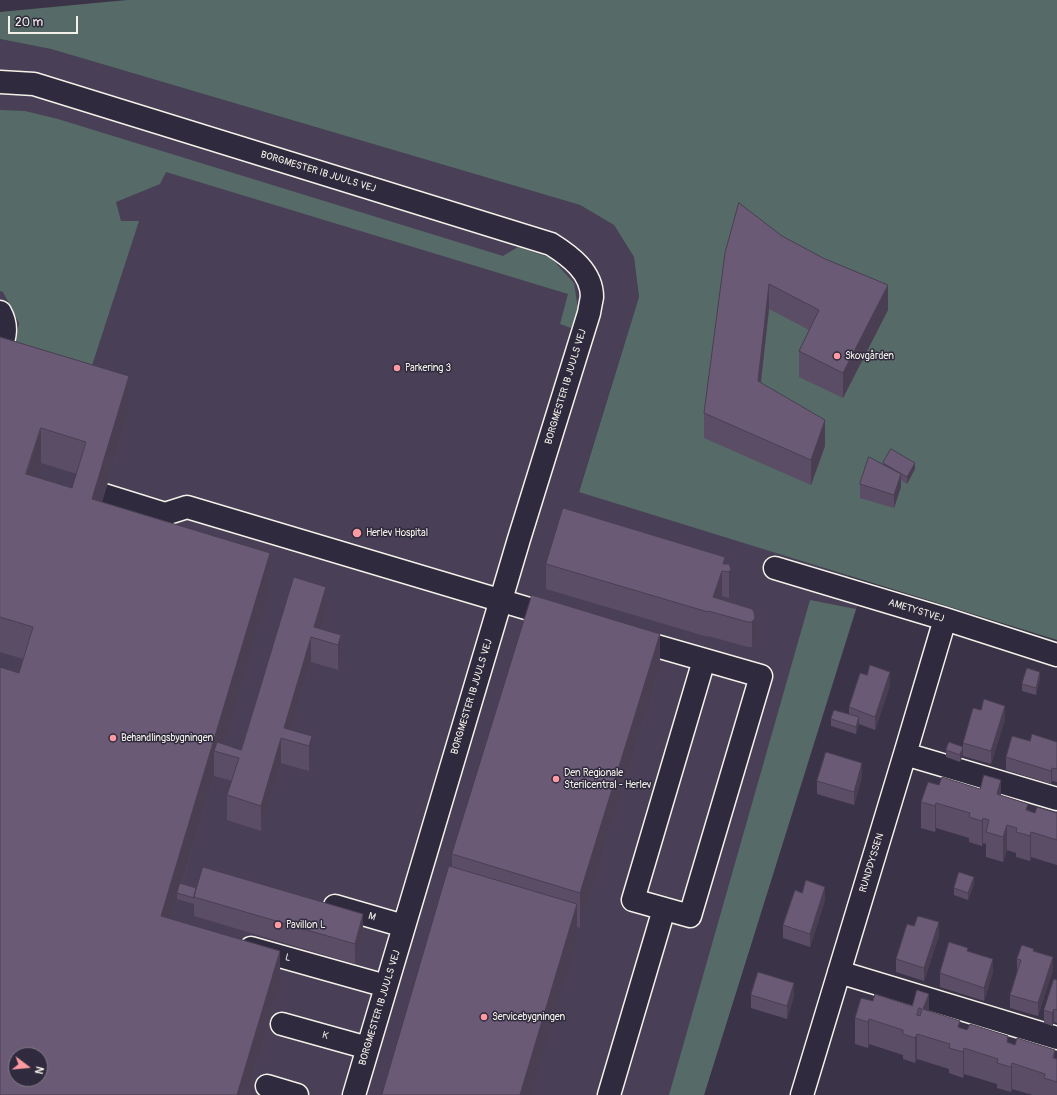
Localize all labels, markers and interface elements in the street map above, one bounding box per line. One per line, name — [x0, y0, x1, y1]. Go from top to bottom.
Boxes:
scale bar — [10, 8, 80, 34]
text: 20 m — [15, 15, 43, 30]
street label: BORGMESTER IB JUULS VEJ — [259, 149, 377, 195]
street label: BORGMESTER IB JUULS VEJ — [543, 328, 589, 446]
place label: Skovgården — [845, 350, 894, 362]
marker: Skovgården — [832, 351, 842, 361]
place label: Parkering 3 — [405, 362, 451, 374]
marker: Parkering 3 — [392, 363, 402, 373]
marker: Herlev Hospital — [351, 527, 363, 539]
place label: Herlev Hospital — [366, 527, 428, 539]
street label: AMETYSTVEJ — [887, 597, 945, 625]
street label: BORGMESTER IB JUULS VEJ — [449, 638, 495, 756]
place label: Behandlingsbygningen — [121, 732, 213, 744]
marker: Behandlingsbygningen — [108, 733, 118, 743]
place label: Den Regionale Sterilcentral - Herlev — [564, 767, 651, 790]
marker: Den Regionale Sterilcentral - Herlev — [551, 774, 561, 784]
street label: RUNDDYSSEN — [857, 832, 887, 894]
street label: M — [367, 910, 377, 924]
place label: Pavillon L — [286, 919, 326, 931]
marker: Pavillon L — [273, 920, 283, 930]
street label: BORGMESTER IB JUULS VEJ — [357, 949, 403, 1067]
street label: L — [284, 951, 292, 965]
place label: Servicebygningen — [492, 1011, 565, 1023]
marker: Servicebygningen — [479, 1012, 489, 1022]
street label: K — [320, 1029, 330, 1043]
north arrow — [8, 1047, 48, 1087]
text: N — [32, 1065, 46, 1076]

